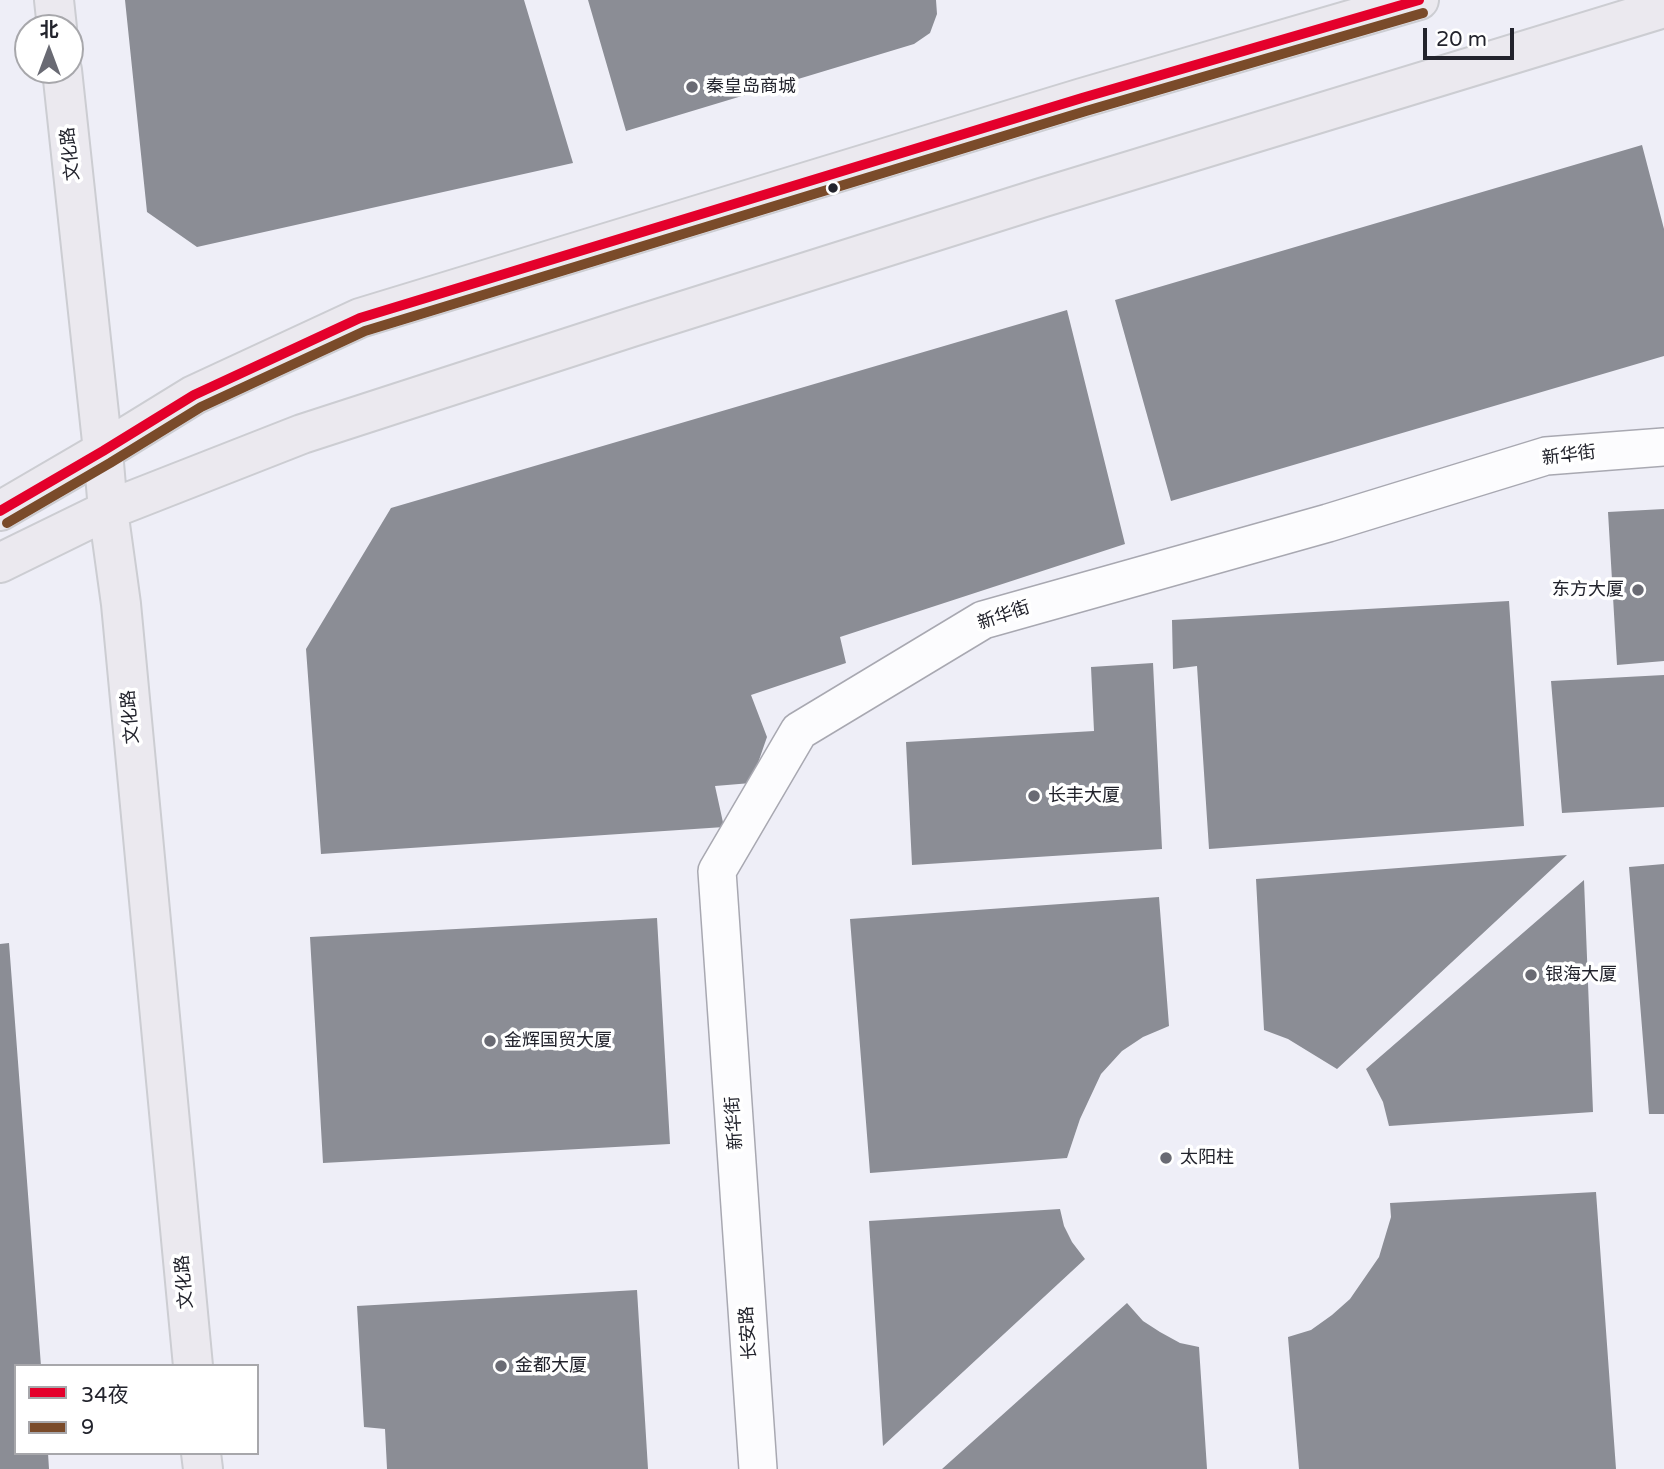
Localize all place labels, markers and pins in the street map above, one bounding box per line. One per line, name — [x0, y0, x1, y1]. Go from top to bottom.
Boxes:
place label: 秦皇岛商城 — [706, 76, 796, 98]
marker: 秦皇岛商城 — [684, 79, 700, 95]
unlabelled marker — [826, 181, 840, 195]
place label: 东方大厦 — [1552, 579, 1624, 601]
marker: 东方大厦 — [1630, 582, 1646, 598]
place label: 长丰大厦 — [1048, 785, 1120, 807]
marker: 长丰大厦 — [1026, 788, 1042, 804]
place label: 银海大厦 — [1545, 964, 1617, 986]
marker: 银海大厦 — [1523, 967, 1539, 983]
place label: 金辉国贸大厦 — [504, 1030, 612, 1052]
marker: 金辉国贸大厦 — [482, 1033, 498, 1049]
place label: 太阳柱 — [1180, 1147, 1234, 1169]
marker: 太阳柱 — [1158, 1150, 1174, 1166]
place label: 金都大厦 — [515, 1355, 587, 1377]
marker: 金都大厦 — [493, 1358, 509, 1374]

